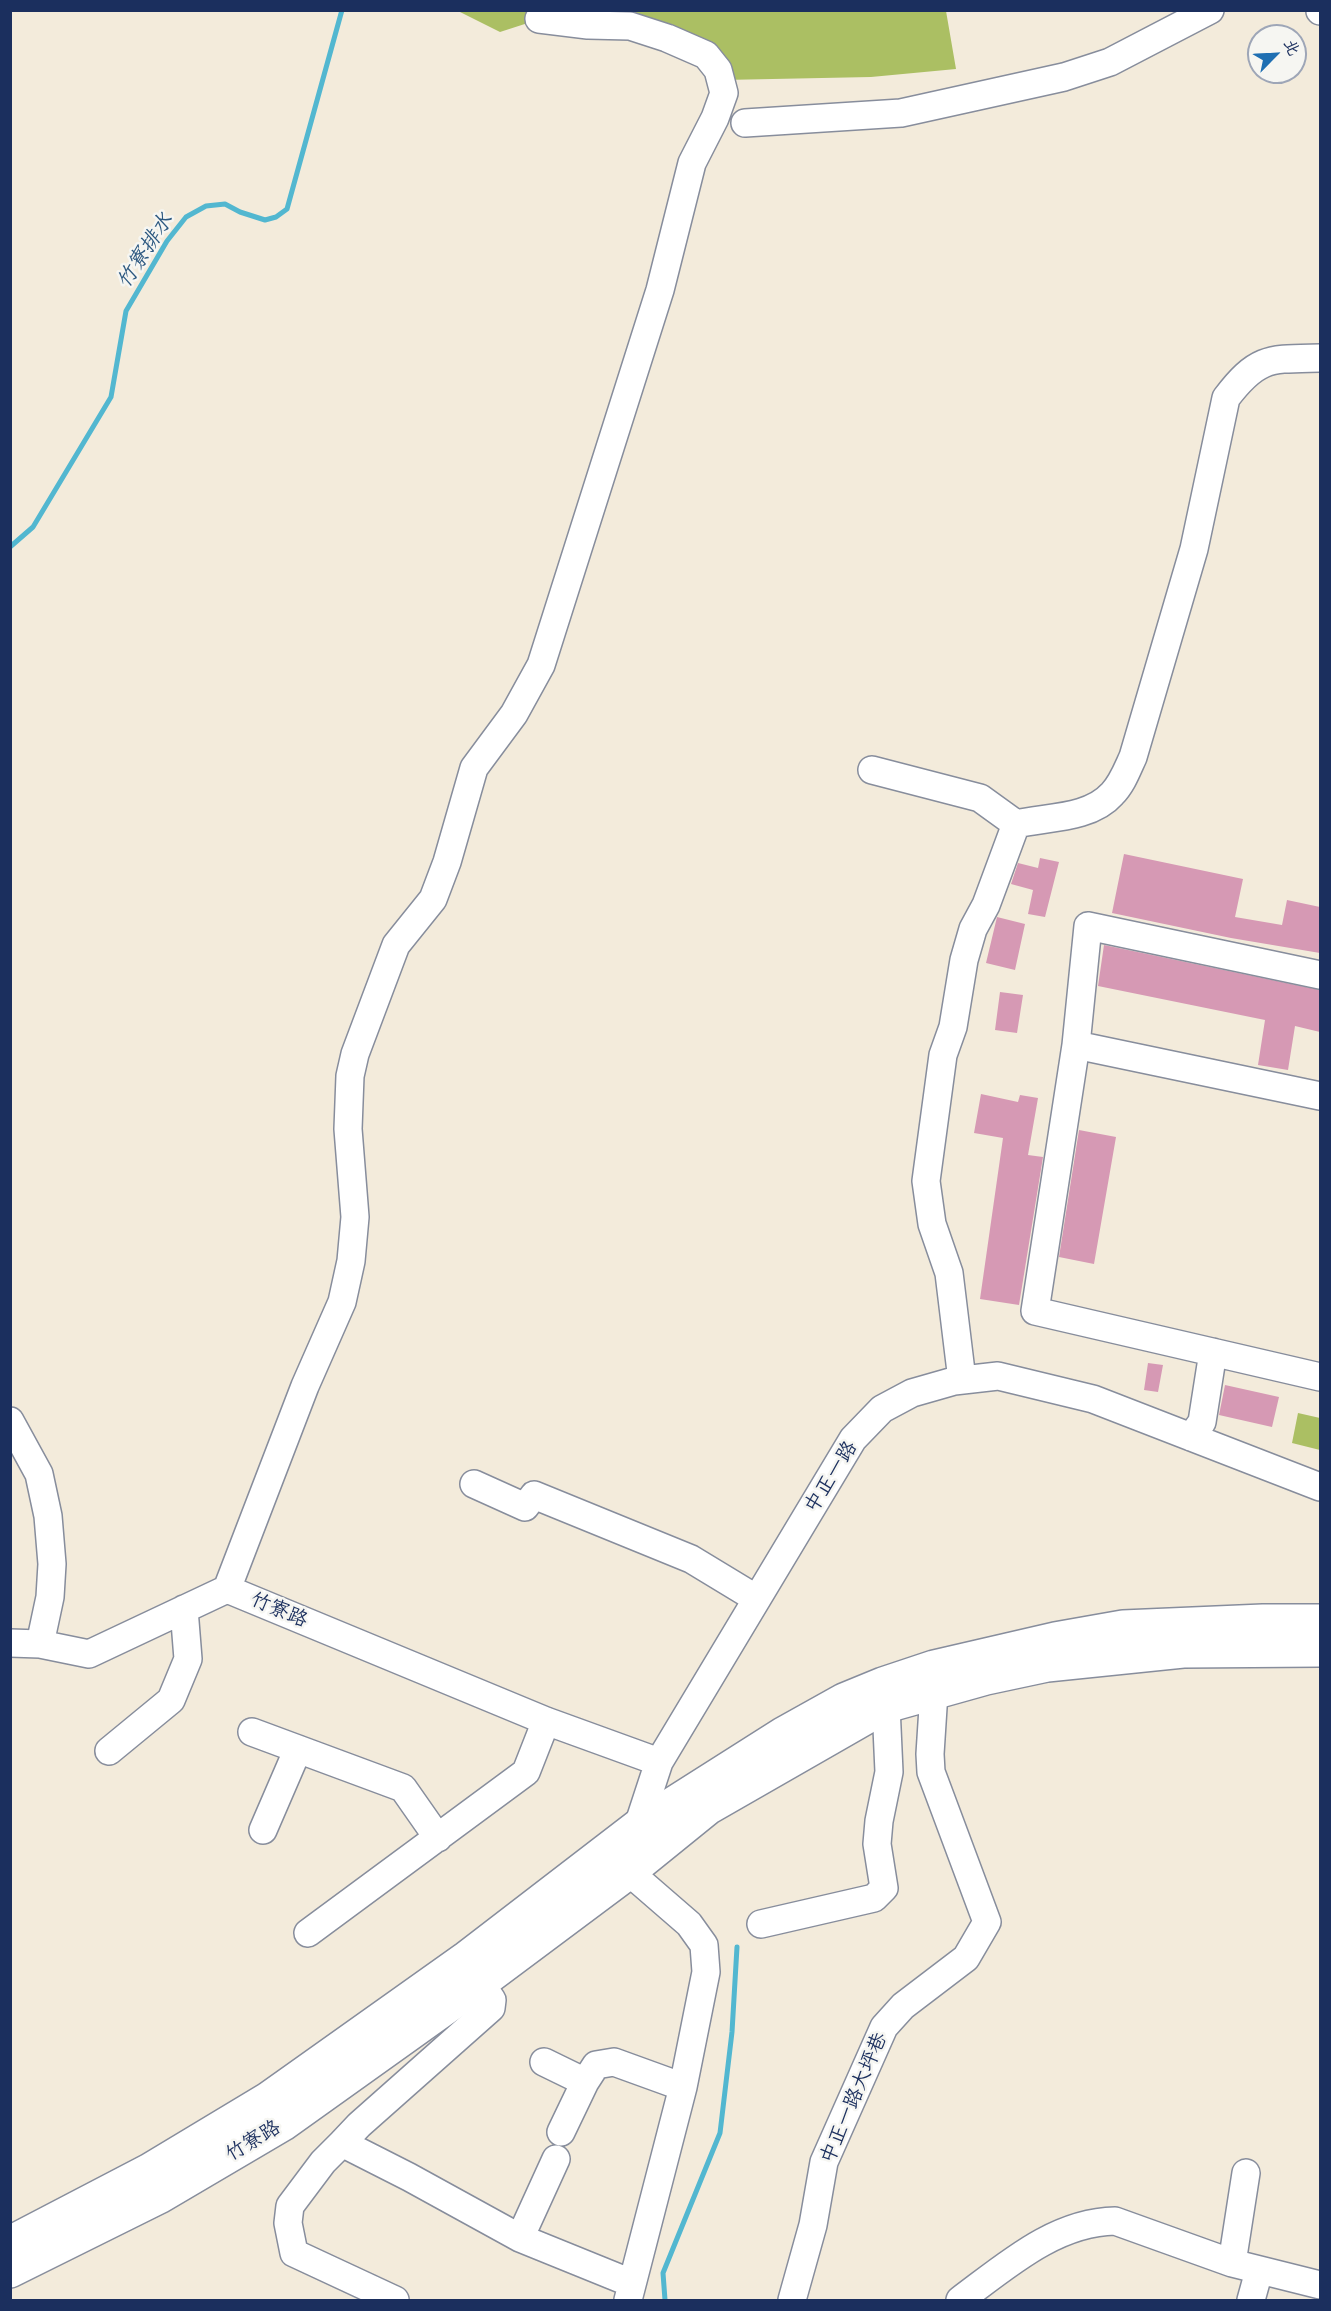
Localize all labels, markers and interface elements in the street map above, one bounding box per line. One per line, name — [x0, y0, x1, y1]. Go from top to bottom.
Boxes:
north arrow — [1247, 24, 1307, 84]
text: 北 — [1280, 37, 1303, 58]
water label: 竹寮排水 — [112, 209, 178, 293]
street label: 中正一路 — [800, 1437, 862, 1517]
street label: 竹寮路 — [247, 1587, 311, 1633]
street label: 中正一路大坪巷 — [816, 2029, 892, 2167]
street label: 竹寮路 — [221, 2115, 285, 2167]

